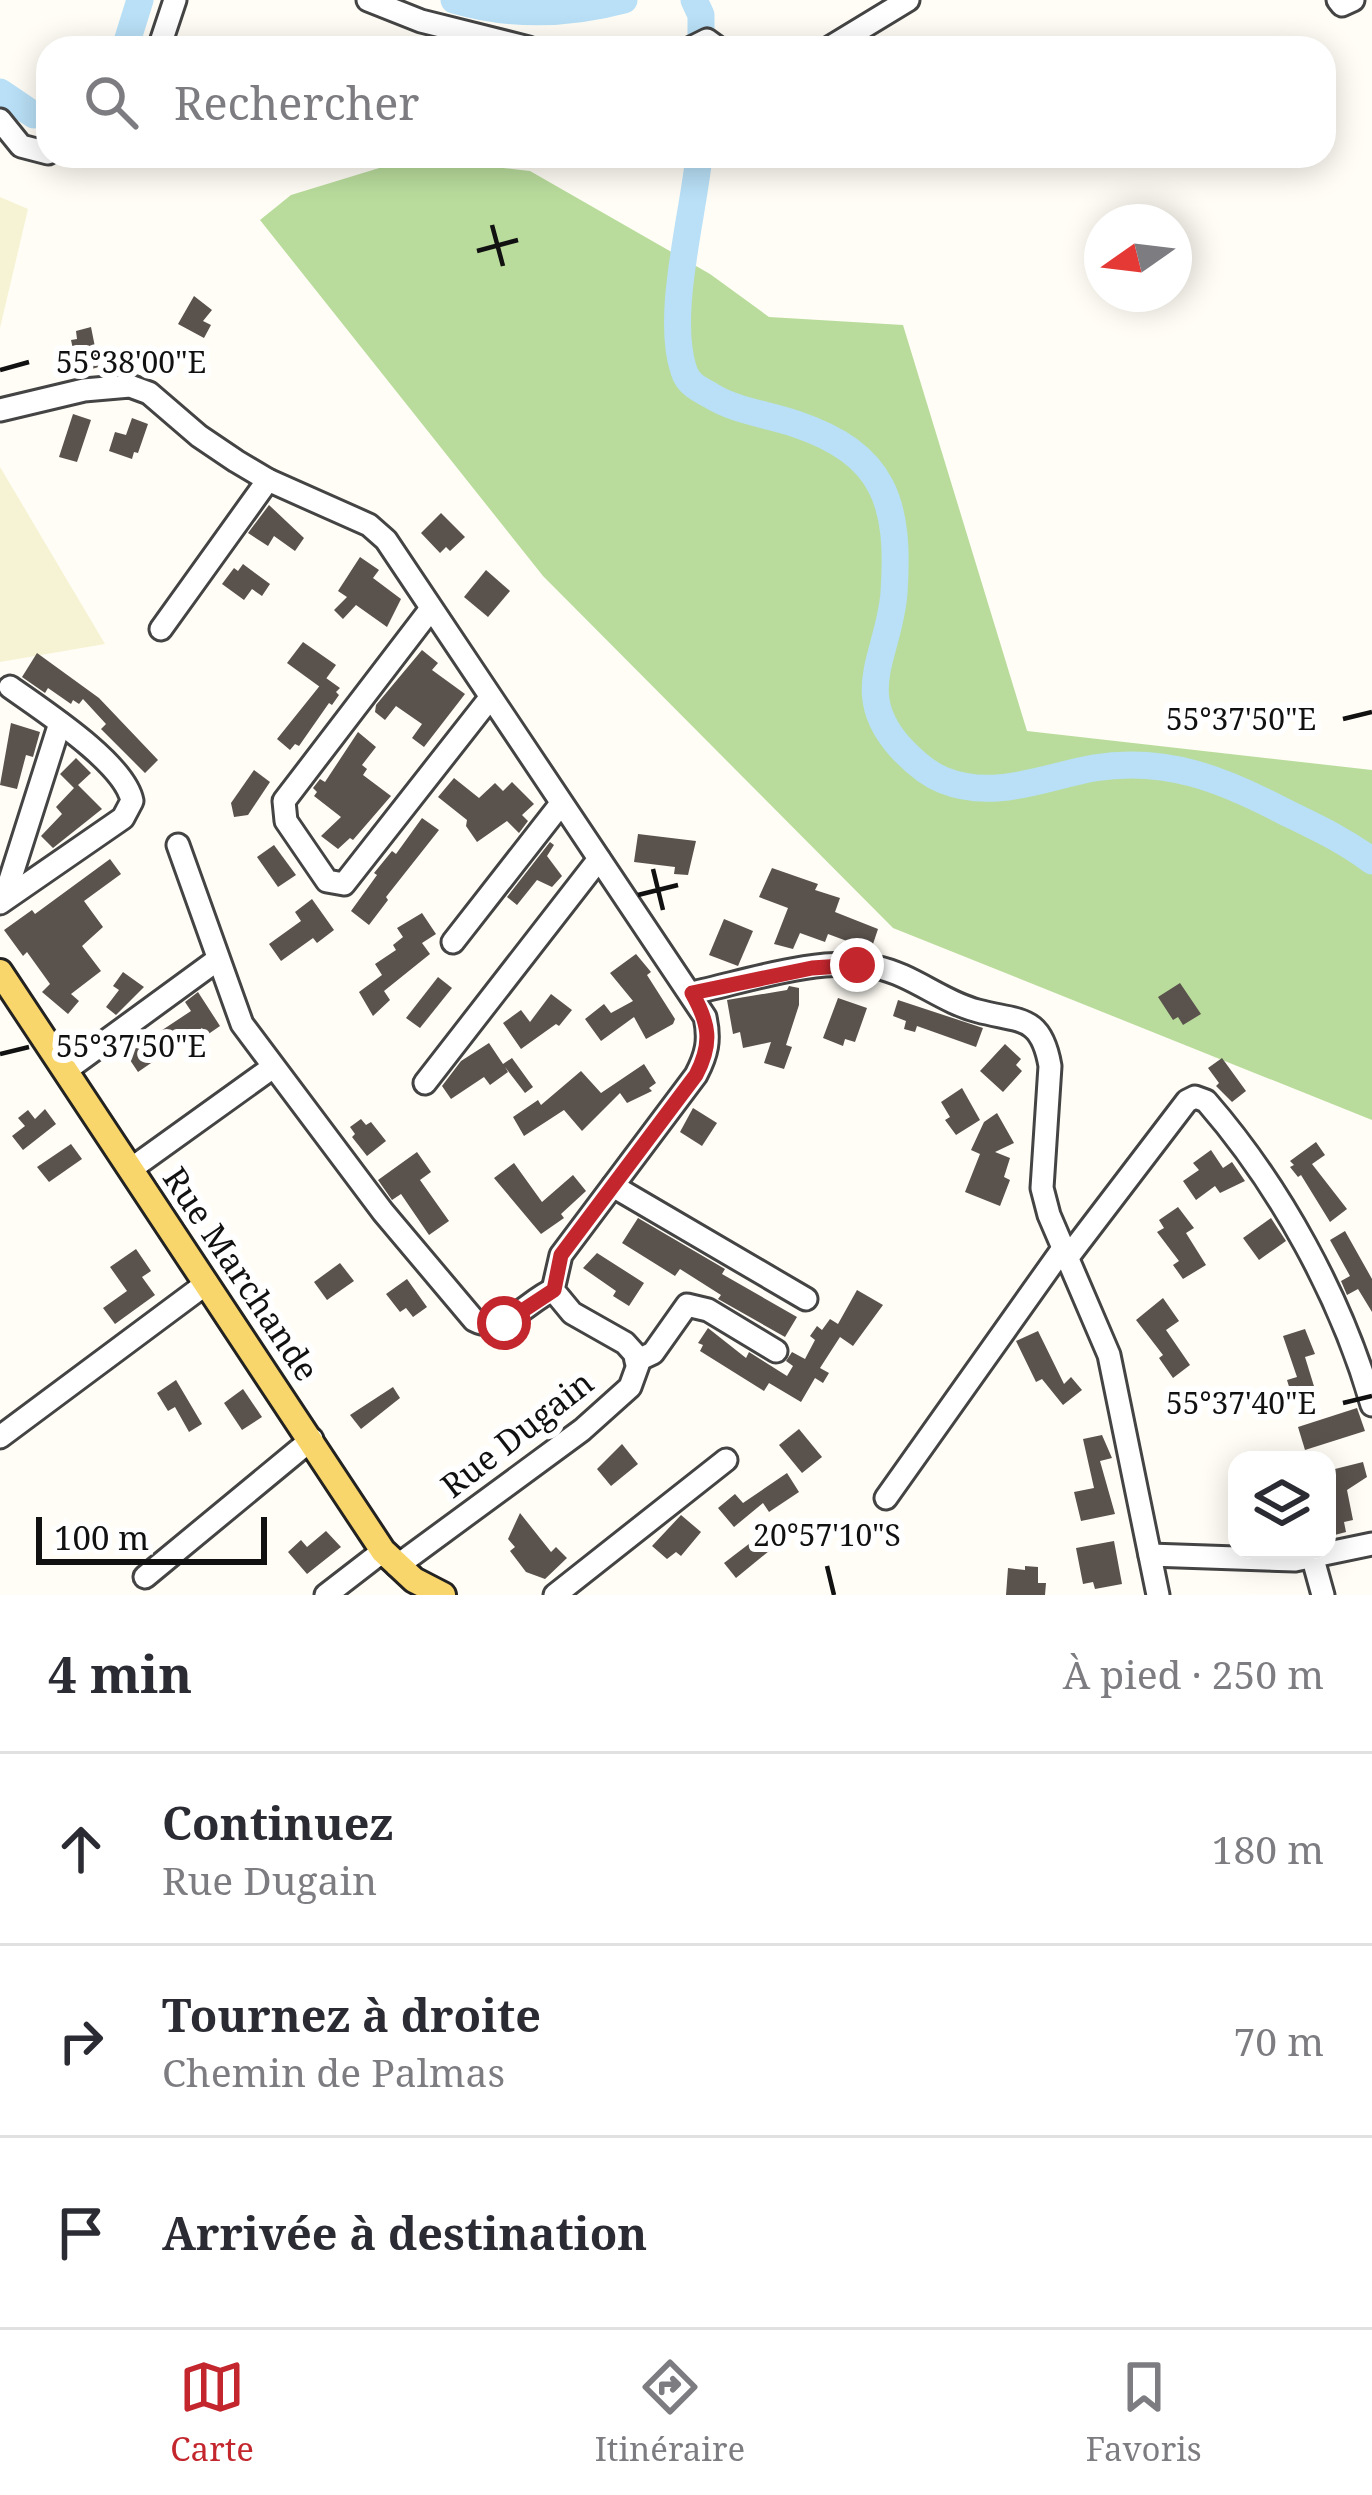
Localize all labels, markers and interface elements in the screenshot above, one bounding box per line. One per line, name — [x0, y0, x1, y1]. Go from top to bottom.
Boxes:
search box — [36, 36, 1336, 168]
icon: search — [78, 69, 144, 135]
text: Rechercher — [174, 72, 420, 133]
north arrow — [1084, 204, 1192, 312]
text: 55°38'00"E — [56, 341, 206, 382]
text: 55°37'50"E — [1166, 698, 1316, 739]
route end — [830, 938, 884, 992]
text: 55°37'50"E — [56, 1025, 206, 1066]
street label: Rue Marchande — [153, 1158, 330, 1389]
route start — [477, 1296, 531, 1350]
street label: Rue Dugain — [431, 1360, 602, 1507]
text: 55°37'40"E — [1166, 1382, 1316, 1423]
map controls — [1228, 1451, 1336, 1559]
button: layers — [1228, 1451, 1336, 1559]
scale bar — [36, 1511, 267, 1564]
text: 20°57'10"S — [753, 1514, 901, 1555]
text: 100 m — [54, 1515, 149, 1560]
text: 4 min — [48, 1638, 192, 1708]
text: À pied · 250 m — [1063, 1647, 1324, 1700]
text: Continuez — [162, 1792, 393, 1853]
icon: ahead — [48, 1816, 114, 1882]
text: 180 m — [1212, 1822, 1324, 1875]
text: Rue Dugain — [162, 1853, 377, 1906]
text: Tournez à droite — [162, 1984, 541, 2045]
icon: right — [48, 2008, 114, 2074]
text: 70 m — [1233, 2014, 1324, 2067]
text: Chemin de Palmas — [162, 2045, 505, 2098]
icon: arrive — [48, 2200, 114, 2266]
text: Arrivée à destination — [162, 2202, 647, 2263]
tab: Carte — [170, 2354, 254, 2471]
tab: Itinéraire — [595, 2354, 745, 2471]
tab: Favoris — [1086, 2354, 1202, 2471]

